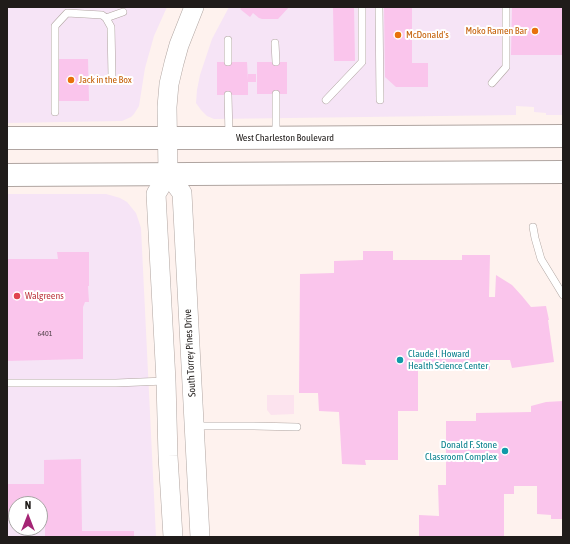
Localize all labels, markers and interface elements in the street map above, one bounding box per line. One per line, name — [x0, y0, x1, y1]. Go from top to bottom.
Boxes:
place label: Moko Ramen Bar — [465, 25, 527, 37]
marker: Moko Ramen Bar — [530, 26, 540, 36]
place label: McDonald's — [406, 29, 449, 41]
marker: McDonald's — [393, 30, 403, 40]
place label: Jack in the Box — [79, 74, 132, 86]
marker: Jack in the Box — [66, 75, 76, 85]
street label: West Charleston Boulevard — [236, 132, 334, 144]
place label: Walgreens — [25, 290, 64, 302]
marker: Walgreens — [12, 291, 22, 301]
street label: South Torrey Pines Drive — [182, 309, 198, 397]
house number: 6401 — [37, 328, 53, 338]
place label: Claude I. Howard Health Science Center — [408, 348, 488, 372]
marker: Claude I. Howard Health Science Center — [395, 355, 405, 365]
place label: Donald F. Stone Classroom Complex — [425, 439, 497, 462]
marker: Donald F. Stone Classroom Complex — [500, 446, 510, 456]
north arrow — [8, 496, 48, 536]
text: N — [25, 499, 31, 511]

